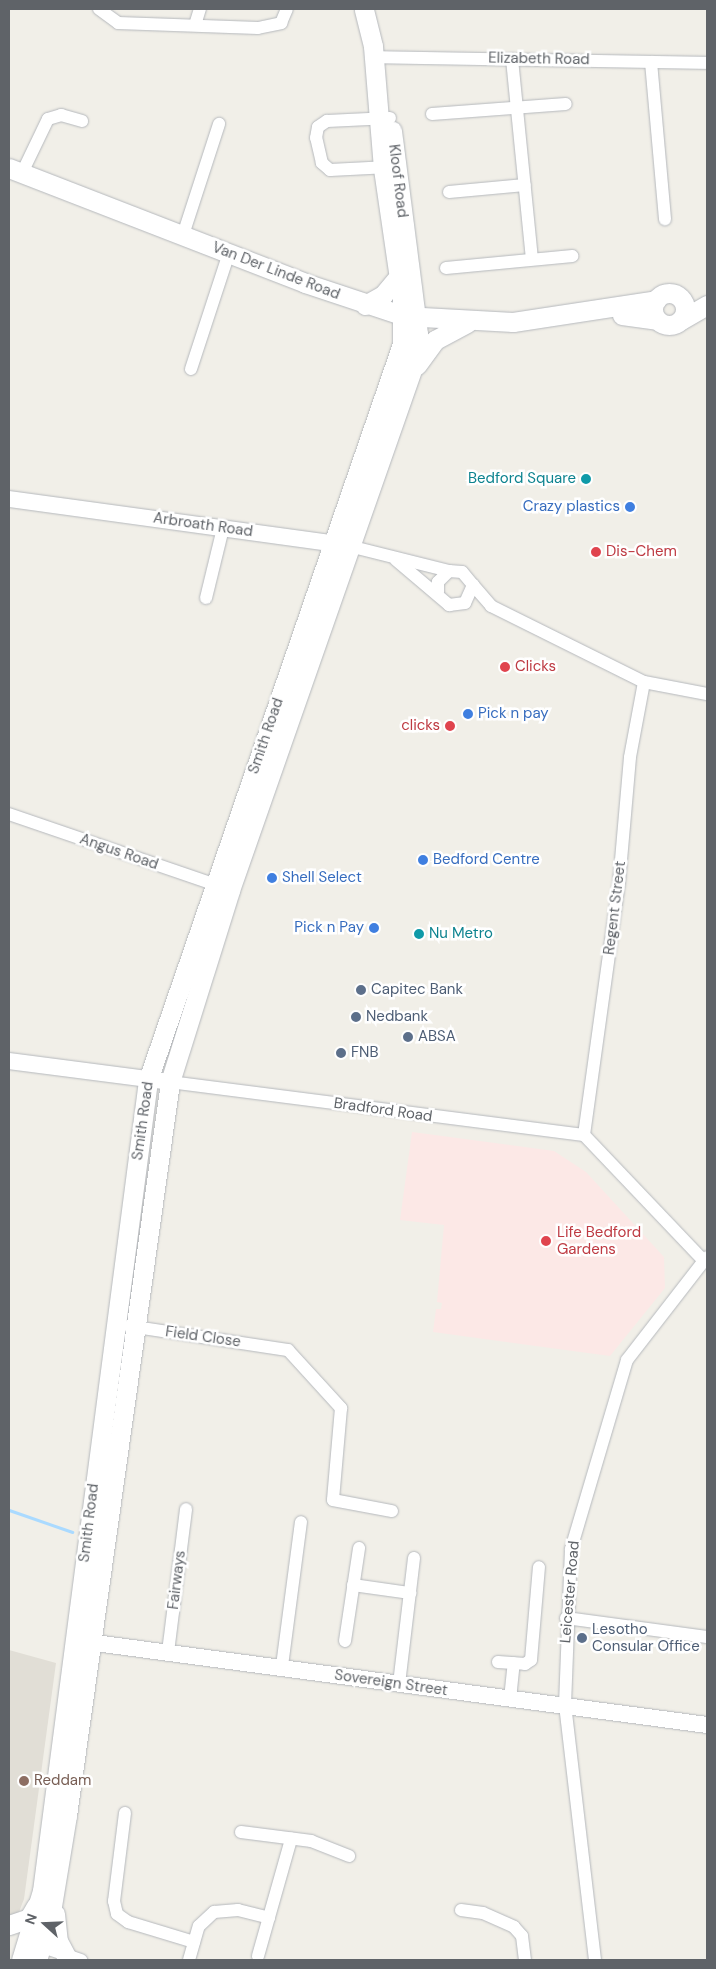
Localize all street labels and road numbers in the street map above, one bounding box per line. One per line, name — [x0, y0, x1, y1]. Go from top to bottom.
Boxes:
street label: Elizabeth Road — [488, 49, 590, 69]
street label: Kloof Road — [385, 143, 411, 219]
street label: Van Der Linde Road — [210, 238, 342, 304]
street label: Arbroath Road — [152, 509, 254, 541]
street label: Smith Road — [245, 696, 287, 776]
street label: Angus Road — [77, 830, 161, 874]
street label: Regent Street — [600, 860, 630, 956]
street label: Smith Road — [129, 1081, 157, 1161]
street label: Bradford Road — [333, 1094, 433, 1126]
street label: Field Close — [164, 1323, 242, 1351]
street label: Smith Road — [75, 1483, 103, 1563]
street label: Leicester Road — [557, 1540, 583, 1644]
street label: Fairways — [164, 1549, 190, 1611]
street label: Sovereign Street — [333, 1666, 449, 1700]

